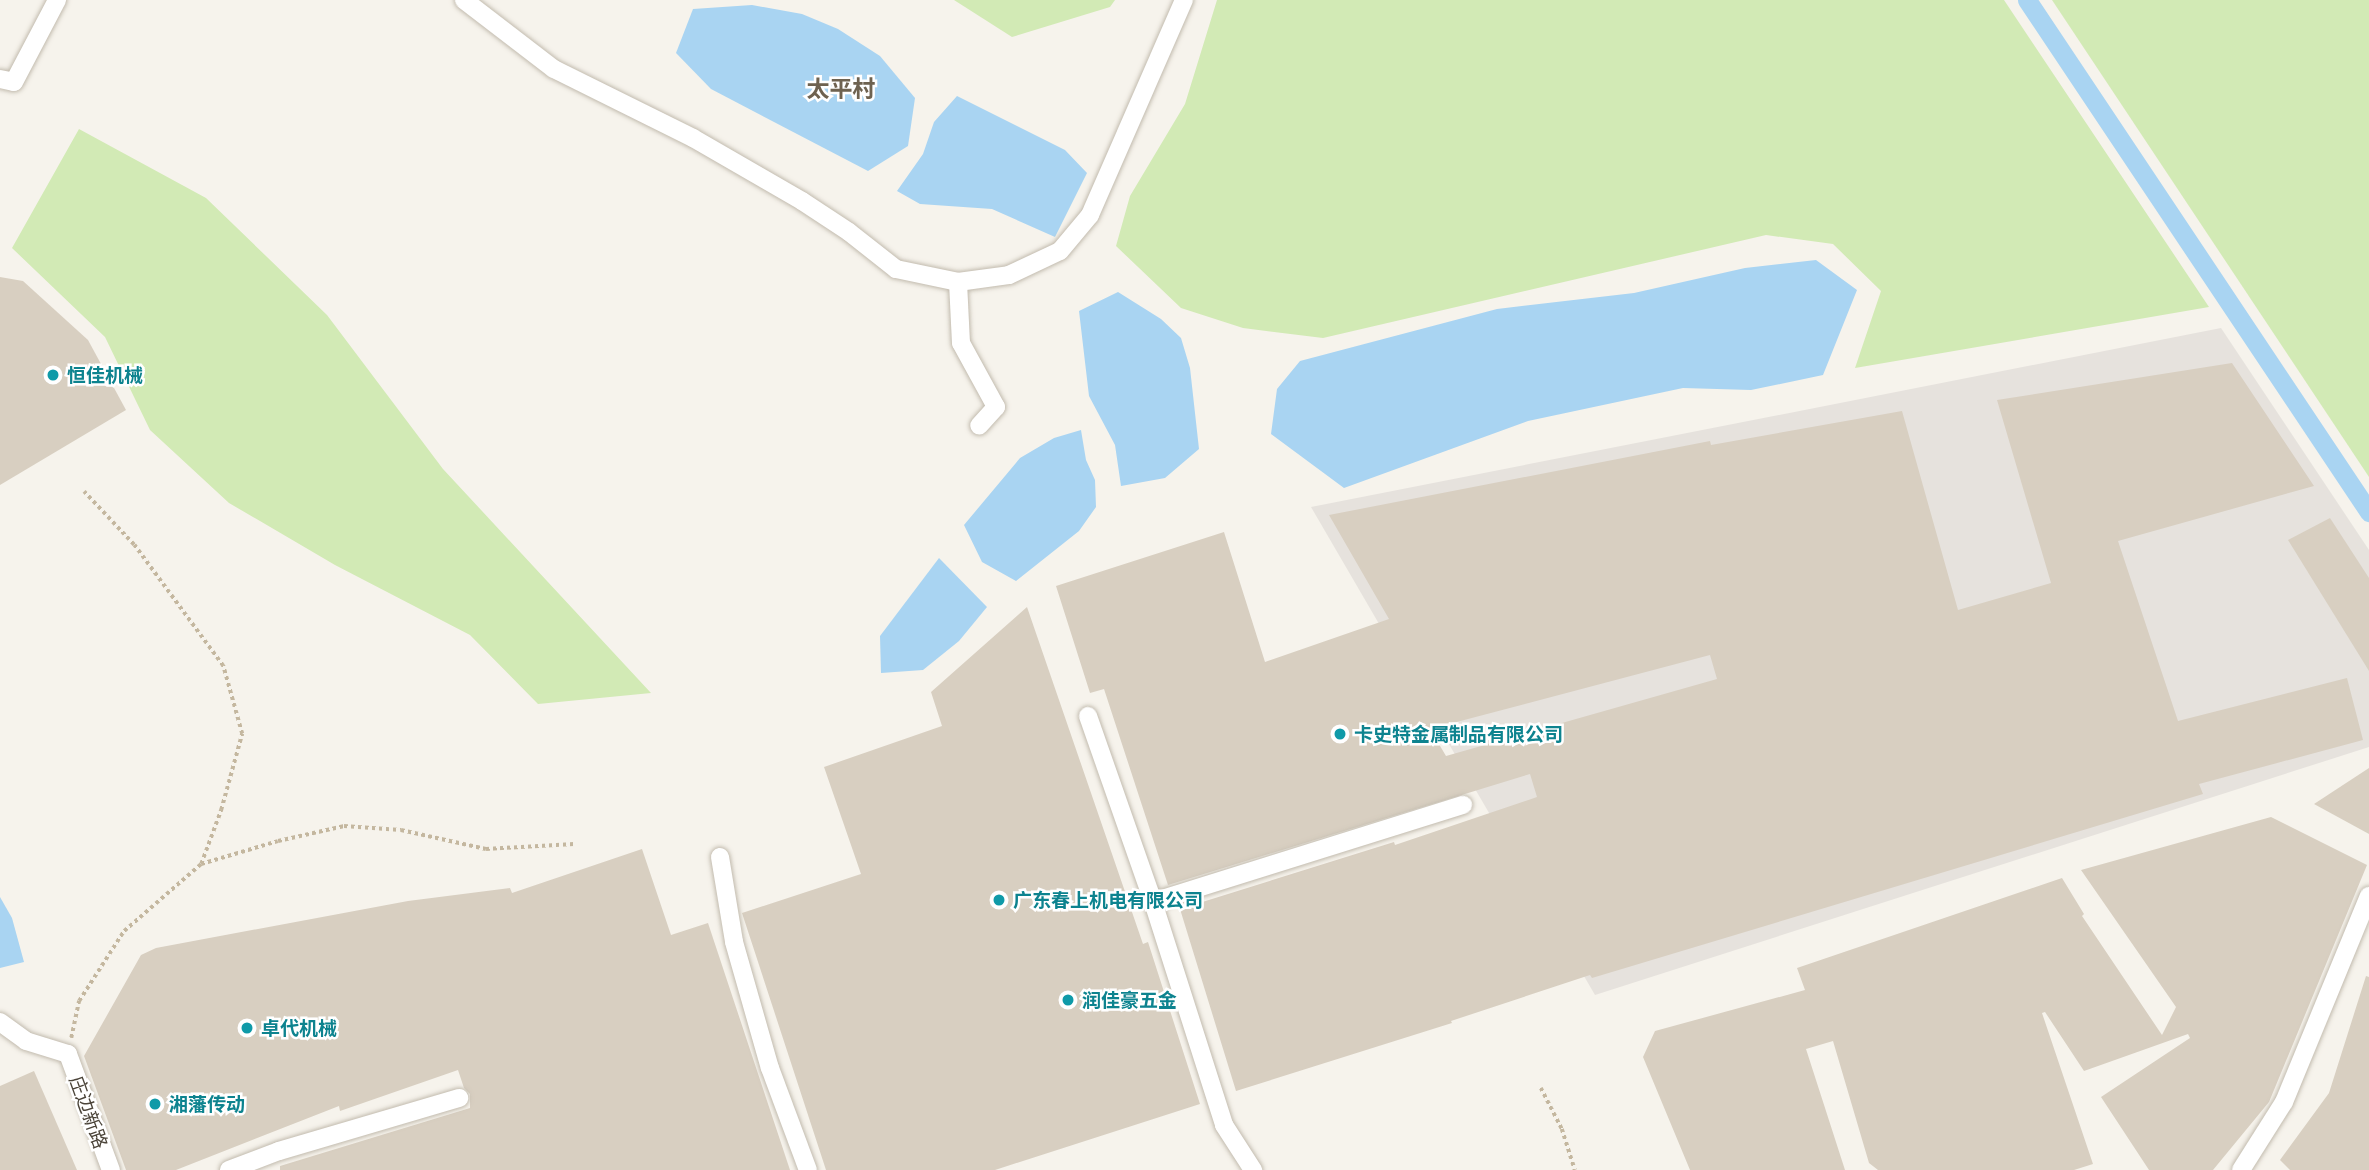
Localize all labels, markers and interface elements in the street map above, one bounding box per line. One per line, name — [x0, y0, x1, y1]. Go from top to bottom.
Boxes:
district label: 太平村 — [807, 75, 875, 103]
place label: 恒佳机械 — [67, 364, 143, 386]
marker: 恒佳机械 — [45, 367, 61, 383]
place label: 卡史特金属制品有限公司 — [1354, 723, 1563, 745]
marker: 卡史特金属制品有限公司 — [1332, 726, 1348, 742]
place label: 广东春上机电有限公司 — [1013, 889, 1203, 911]
marker: 广东春上机电有限公司 — [991, 892, 1007, 908]
place label: 润佳豪五金 — [1082, 989, 1177, 1011]
marker: 润佳豪五金 — [1060, 992, 1076, 1008]
place label: 卓代机械 — [261, 1017, 337, 1039]
marker: 卓代机械 — [239, 1020, 255, 1036]
street label: 庄边新路 — [65, 1072, 113, 1152]
place label: 湘藩传动 — [169, 1093, 245, 1115]
marker: 湘藩传动 — [147, 1096, 163, 1112]

